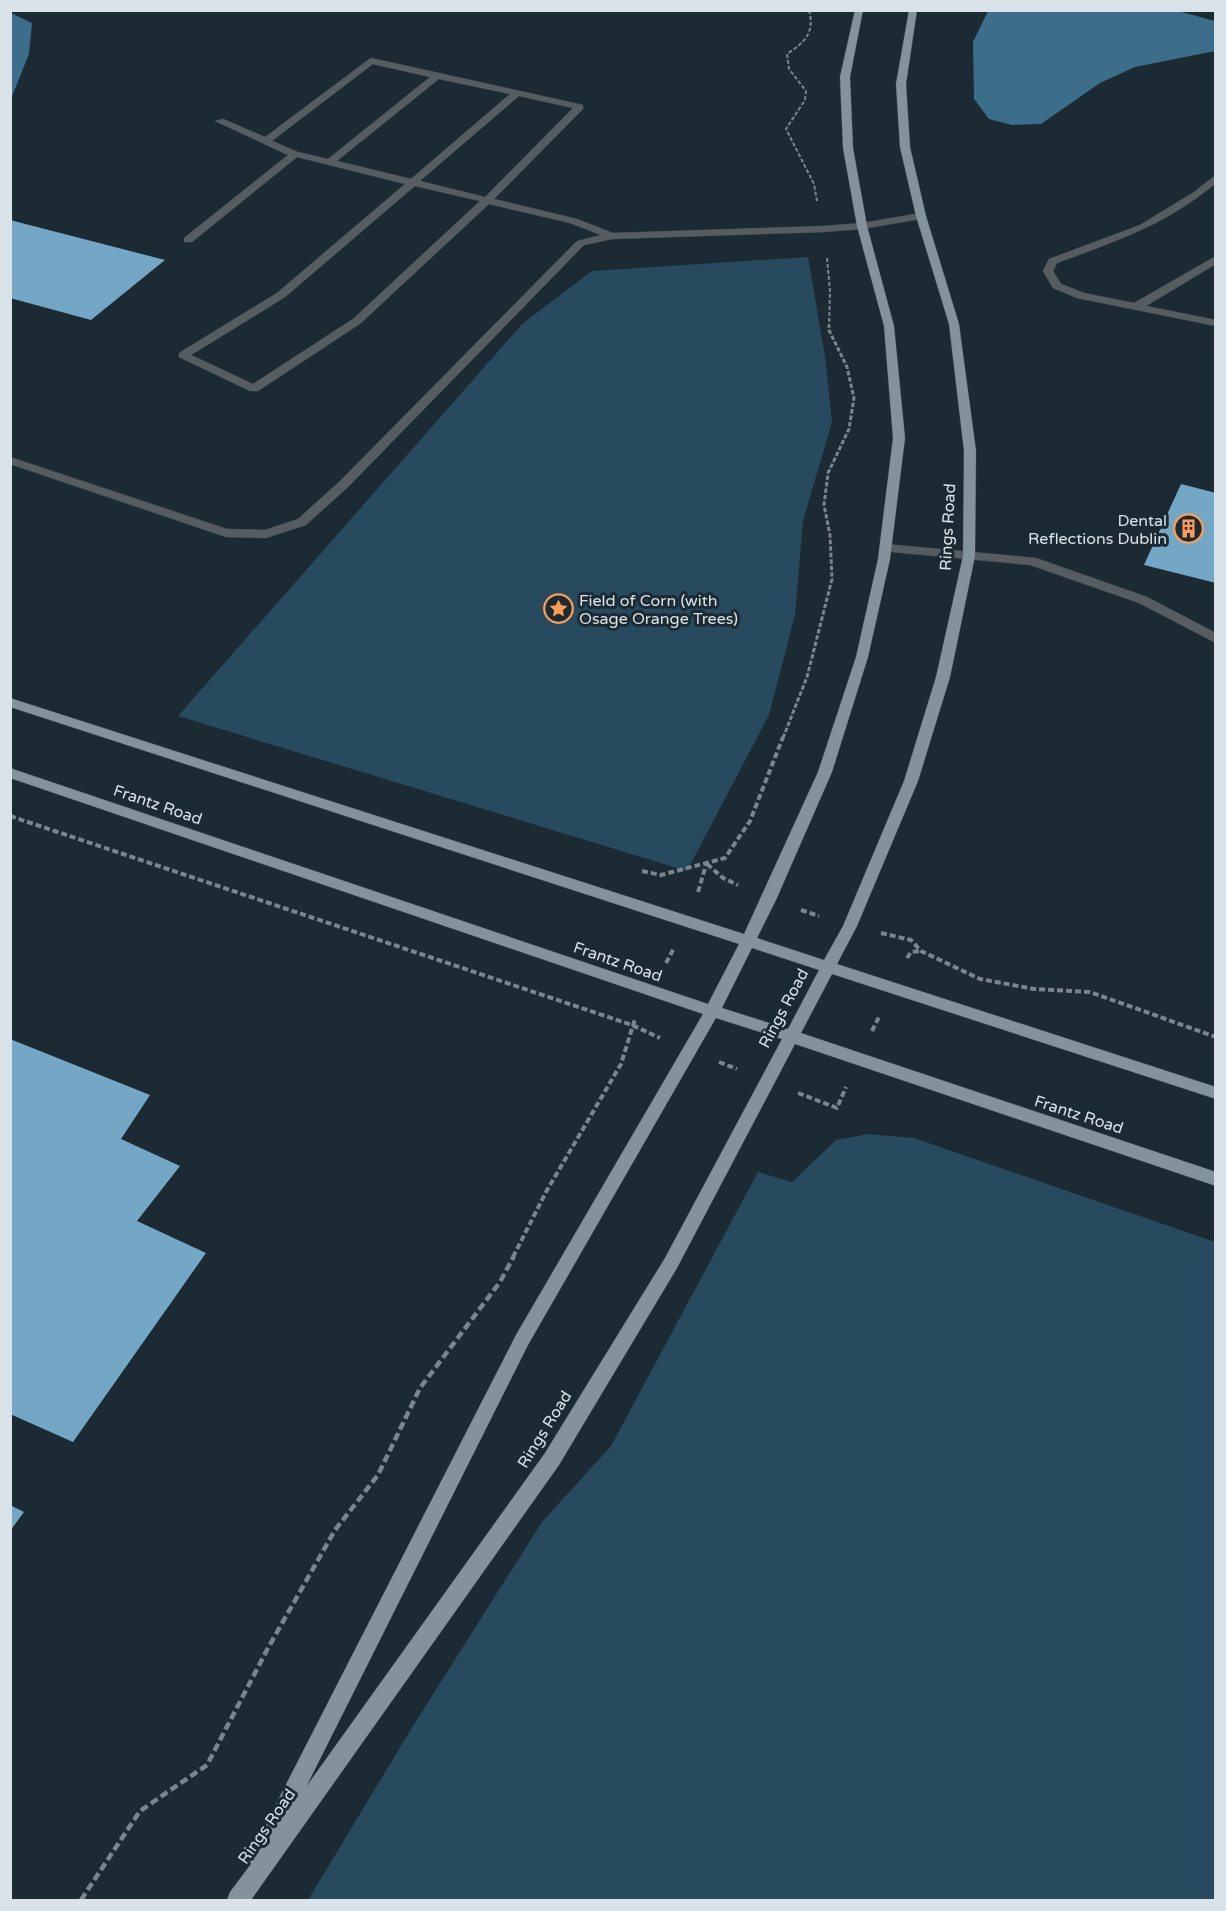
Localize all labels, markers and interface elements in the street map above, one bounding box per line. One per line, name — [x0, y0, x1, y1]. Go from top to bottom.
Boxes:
street label: Rings Road — [936, 483, 960, 571]
place label: Dental Reflections Dublin — [1028, 511, 1167, 549]
building icon: Dental Reflections Dublin — [1172, 513, 1204, 545]
place label: Field of Corn (with Osage Orange Trees) — [579, 591, 738, 629]
place icon: Field of Corn (with Osage Orange Trees) — [542, 593, 574, 625]
street label: Frantz Road — [111, 780, 205, 829]
street label: Frantz Road — [571, 937, 665, 986]
street label: Rings Road — [755, 965, 813, 1052]
street label: Frantz Road — [1032, 1091, 1126, 1139]
street label: Rings Road — [513, 1387, 576, 1472]
street label: Rings Road — [234, 1785, 300, 1868]

